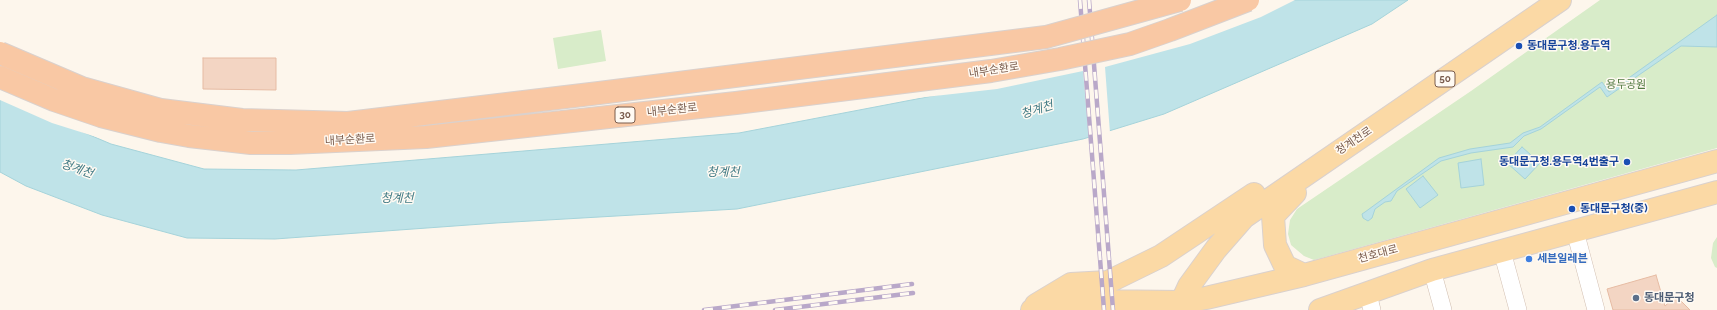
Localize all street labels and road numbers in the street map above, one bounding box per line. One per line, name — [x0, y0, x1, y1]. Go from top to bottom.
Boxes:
street label: 내부순환로 — [968, 60, 1020, 80]
road number: 50 — [1435, 71, 1455, 87]
street label: 내부순환로 — [646, 101, 698, 119]
road number: 30 — [615, 107, 635, 123]
street label: 청계천로 — [1334, 124, 1374, 158]
street label: 내부순환로 — [324, 132, 376, 148]
street label: 천호대로 — [1357, 242, 1399, 266]

